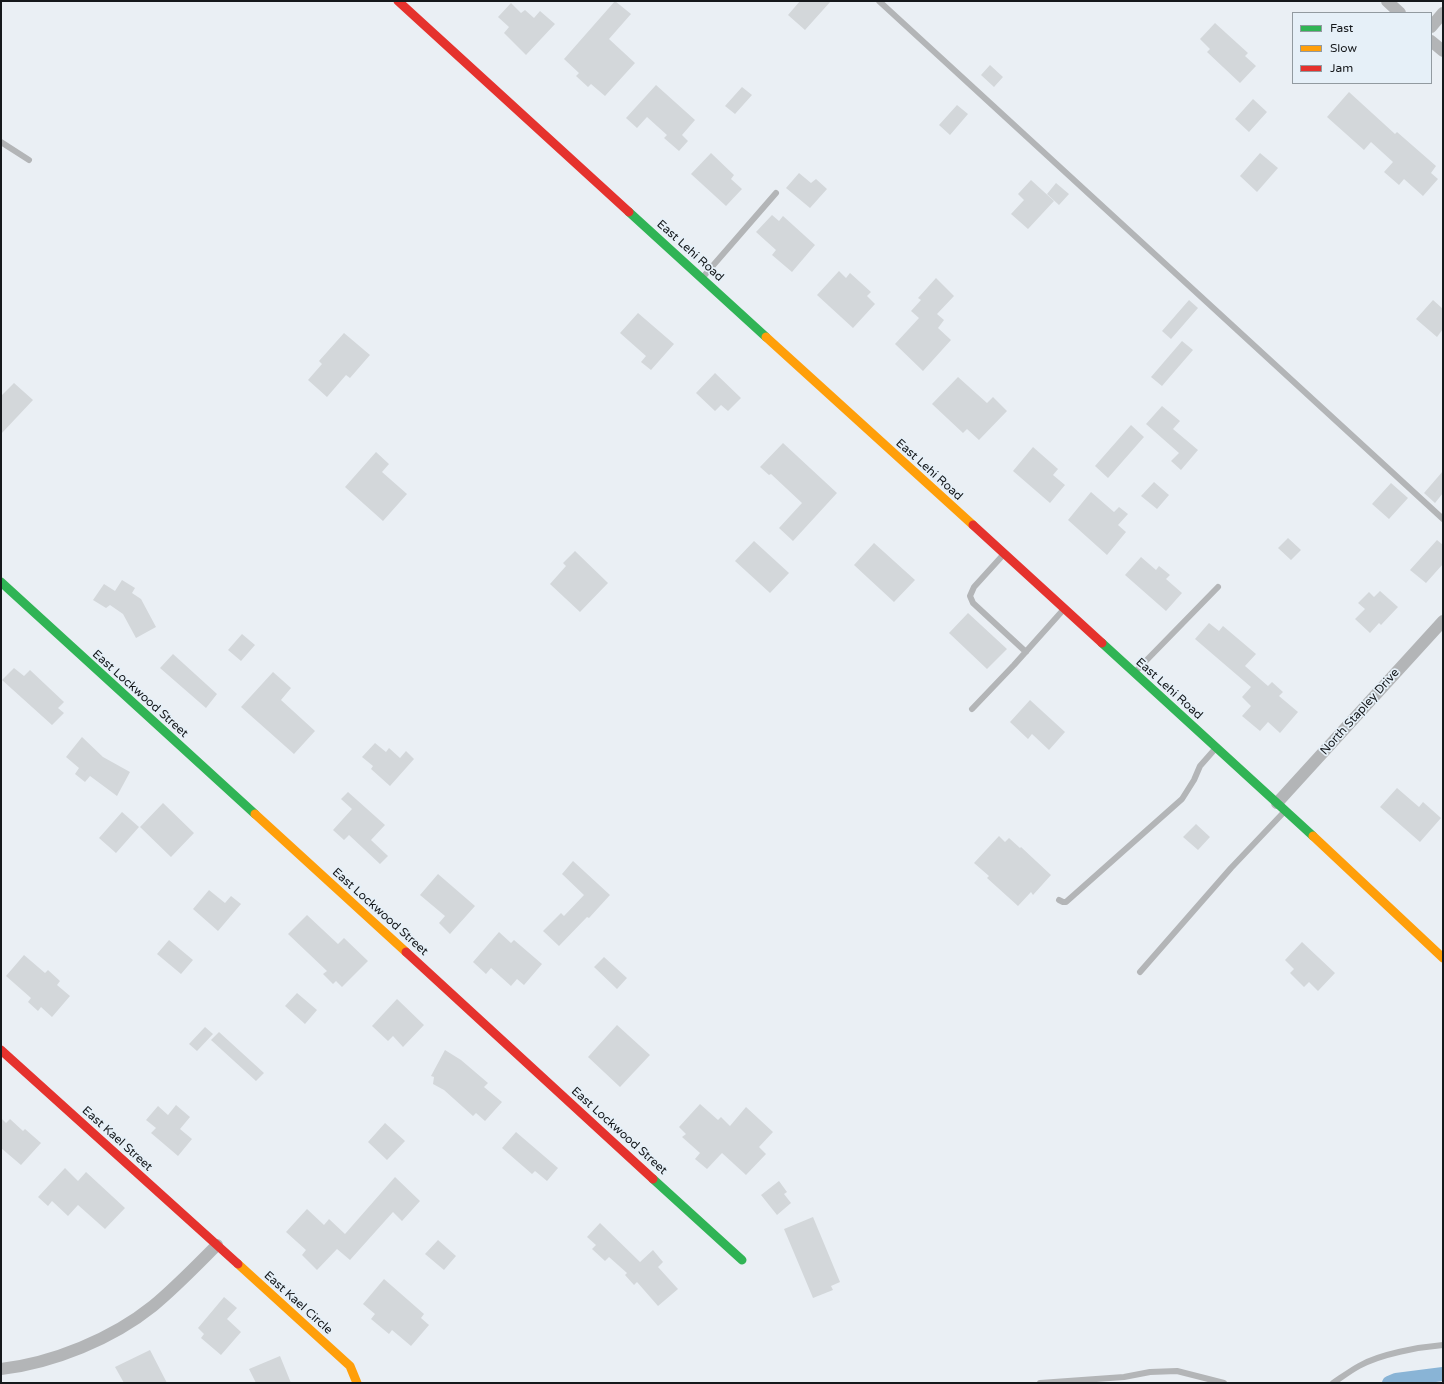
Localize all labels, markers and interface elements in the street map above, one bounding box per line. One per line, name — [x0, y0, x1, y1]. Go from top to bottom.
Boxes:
legend — [1292, 12, 1432, 84]
text: Fast — [1330, 21, 1353, 35]
text: Slow — [1330, 41, 1357, 55]
text: Jam — [1330, 61, 1353, 75]
street label: East Lehi Road — [654, 217, 726, 285]
street label: East Lehi Road — [893, 436, 965, 504]
street label: East Lockwood Street — [89, 647, 191, 741]
street label: East Lehi Road — [1133, 655, 1205, 723]
street label: North Stapley Drive — [1317, 666, 1403, 758]
street label: East Lockwood Street — [329, 865, 431, 959]
street label: East Lockwood Street — [568, 1084, 670, 1178]
street label: East Kael Street — [79, 1104, 155, 1174]
street label: East Kael Circle — [261, 1268, 335, 1338]

